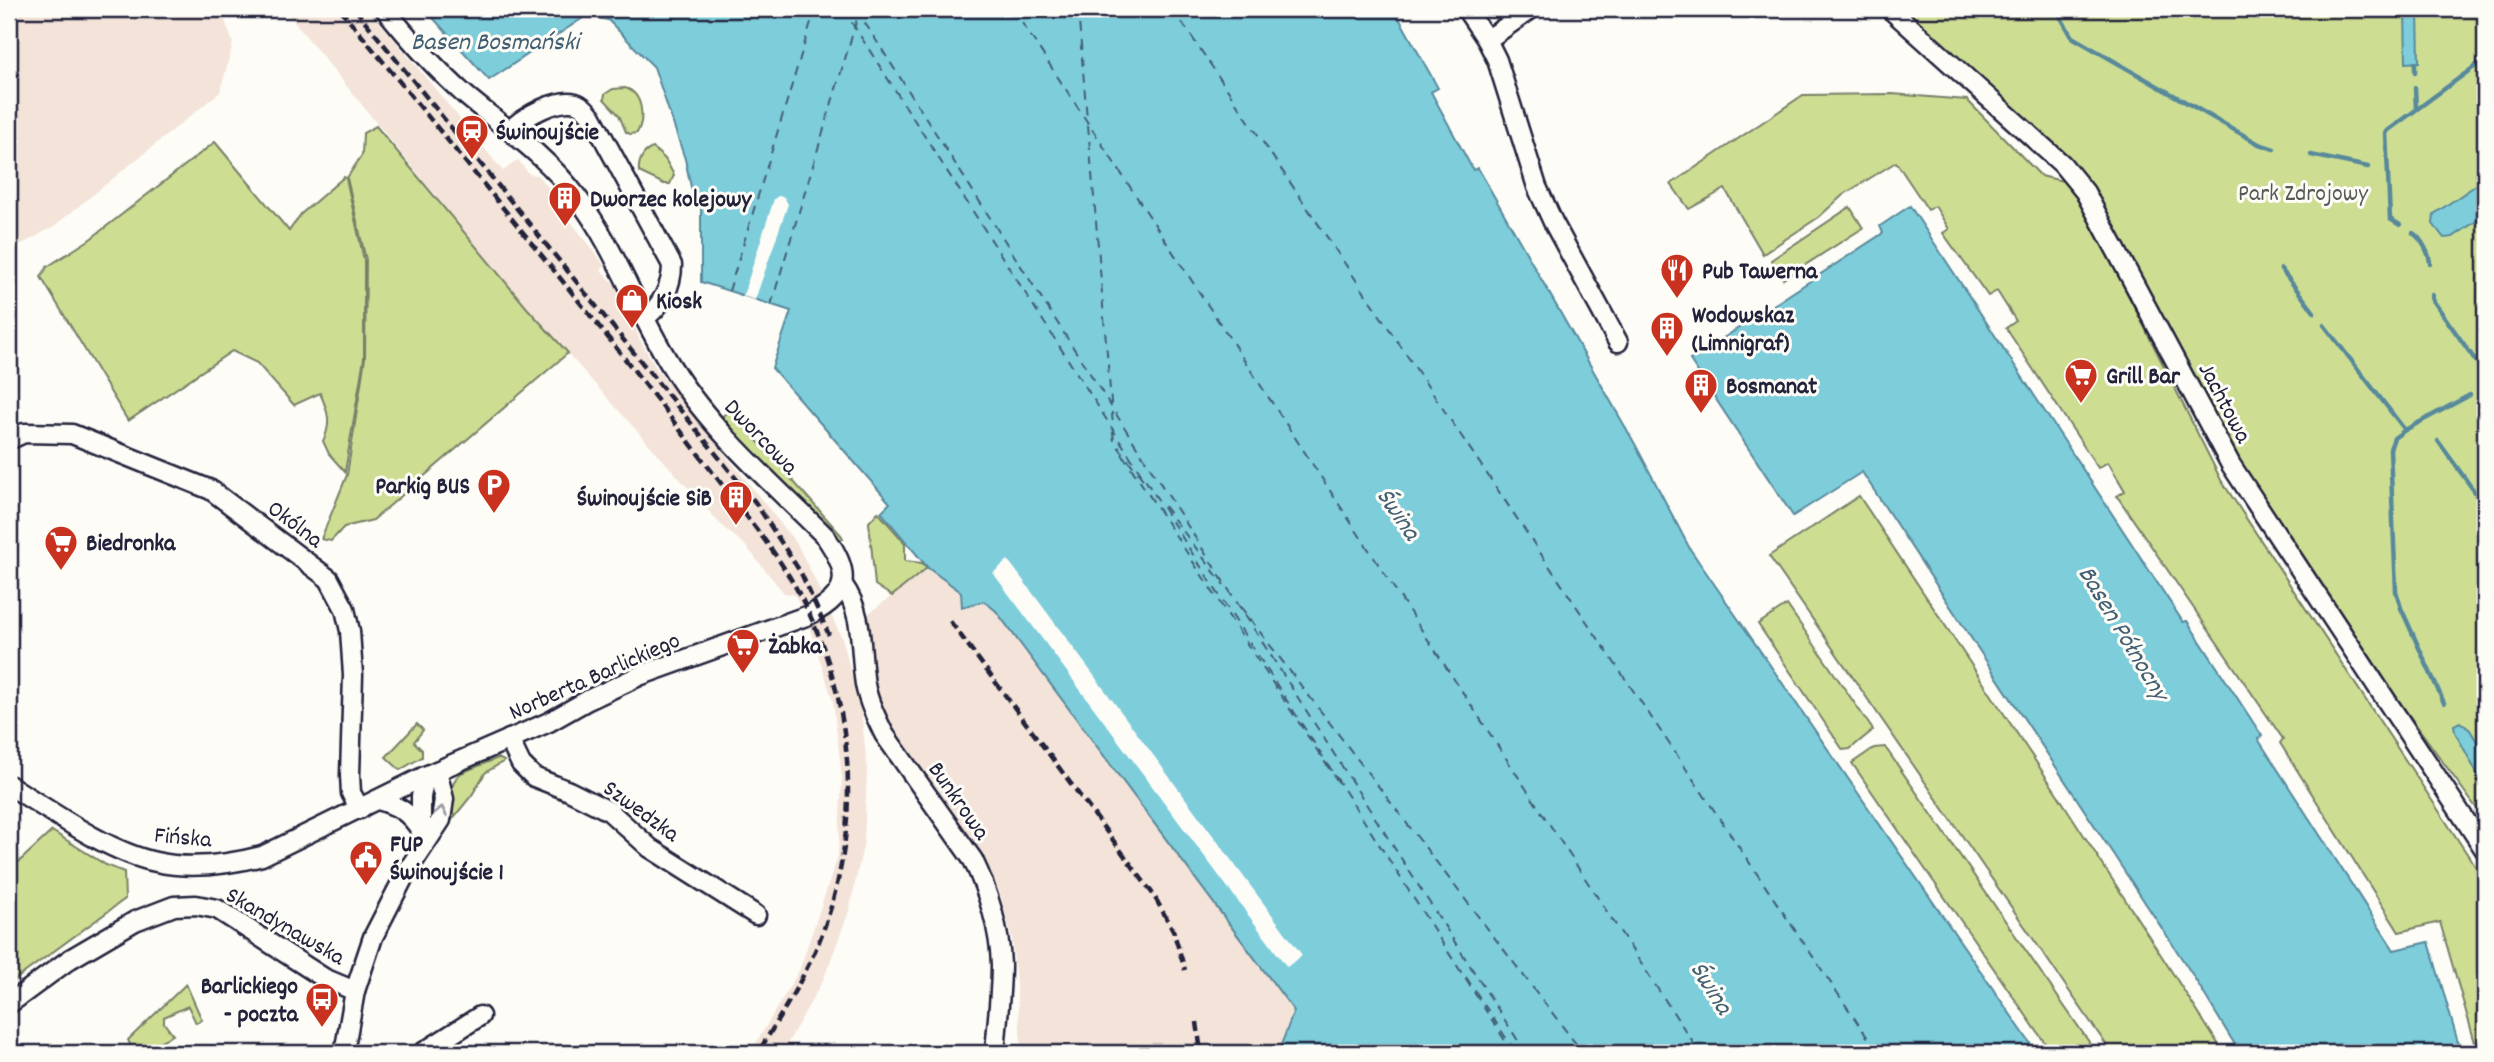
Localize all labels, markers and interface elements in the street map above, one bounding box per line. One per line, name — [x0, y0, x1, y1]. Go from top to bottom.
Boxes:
water label: Basen Bosmański — [411, 25, 583, 62]
station icon: Świnoujście — [453, 112, 491, 161]
place label: Świnoujście — [496, 117, 600, 151]
park label: Park Zdrojowy — [2238, 178, 2369, 212]
building icon: Dworzec kolejowy — [546, 179, 584, 228]
place label: Dworzec kolejowy — [590, 184, 752, 218]
restaurant icon: Pub Tawerna — [1658, 251, 1696, 300]
place label: Pub Tawerna — [1702, 256, 1818, 290]
shop icon: Kiosk — [613, 281, 651, 330]
place label: Kiosk — [656, 286, 702, 320]
place label: Wodowskaz (Limnigraf) — [1692, 300, 1795, 362]
building icon: Wodowskaz (Limnigraf) — [1648, 309, 1686, 358]
supermarket icon: Grill Bar — [2062, 356, 2100, 405]
street label: Jachtowa — [2188, 357, 2259, 450]
place label: Grill Bar — [2106, 361, 2181, 395]
building icon: Bosmanat — [1682, 366, 1720, 415]
place label: Bosmanat — [1726, 371, 1817, 405]
street label: Dworcowa — [715, 392, 805, 484]
parking icon: Parkig BUS — [475, 466, 513, 515]
place label: Parkig BUS — [375, 471, 470, 505]
building icon: Świnoujście SiB — [717, 478, 755, 527]
water label: Świna — [1366, 481, 1429, 550]
place label: Świnoujście SiB — [577, 483, 712, 517]
street label: Okólna — [259, 493, 330, 558]
supermarket icon: Biedronka — [42, 523, 80, 572]
place label: Biedronka — [86, 528, 176, 562]
water label: Basen Północny — [2067, 559, 2179, 711]
street label: Norberta Barlickiego — [504, 625, 686, 731]
supermarket icon: Żabka — [724, 626, 762, 675]
place label: Żabka — [768, 631, 822, 665]
street label: Bunkrowa — [918, 756, 997, 849]
street label: Szwedzka — [595, 773, 686, 852]
one-way arrow — [433, 805, 448, 817]
street label: Fińska — [153, 820, 214, 858]
place label: FUP Świnoujście 1 — [390, 829, 504, 891]
public building icon: FUP Świnoujście 1 — [347, 838, 385, 887]
street label: Skandynawska — [219, 880, 351, 976]
water label: Świna — [1679, 955, 1742, 1024]
place label: Barlickiego - poczta — [201, 971, 299, 1033]
bus stop icon: Barlickiego - poczta — [303, 980, 341, 1029]

